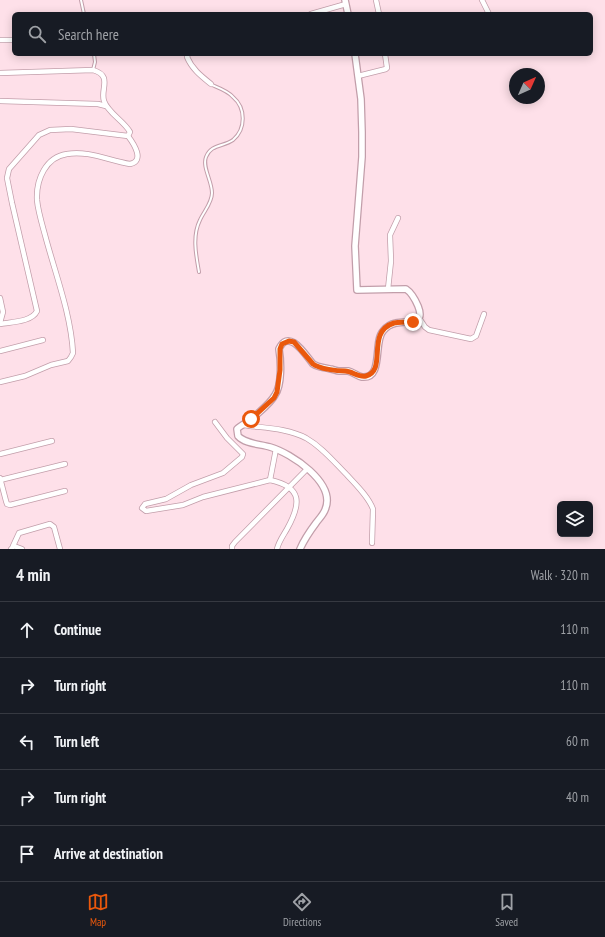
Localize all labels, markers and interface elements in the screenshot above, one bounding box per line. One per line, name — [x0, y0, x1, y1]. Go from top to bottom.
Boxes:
search box — [12, 12, 593, 56]
icon: search — [26, 23, 48, 45]
text: Search here — [58, 25, 119, 44]
north arrow — [509, 68, 545, 104]
route end — [404, 313, 422, 331]
route start — [242, 410, 260, 428]
map controls — [557, 501, 593, 537]
button: layers — [557, 501, 593, 537]
text: 4 min — [16, 564, 50, 586]
text: Walk · 320 m — [531, 567, 589, 584]
icon: ahead — [16, 619, 38, 641]
text: Continue — [54, 620, 101, 639]
text: 110 m — [560, 621, 589, 638]
icon: right — [16, 675, 38, 697]
text: Turn right — [54, 676, 106, 695]
text: 110 m — [560, 677, 589, 694]
icon: left — [16, 731, 38, 753]
text: Turn left — [54, 732, 99, 751]
text: 60 m — [566, 733, 589, 750]
icon: right — [16, 787, 38, 809]
text: Turn right — [54, 788, 106, 807]
text: 40 m — [566, 789, 589, 806]
icon: arrive — [16, 843, 38, 865]
text: Arrive at destination — [54, 844, 163, 863]
tab: Map — [87, 891, 109, 929]
tab: Directions — [283, 891, 321, 929]
tab: Saved — [495, 891, 518, 929]

